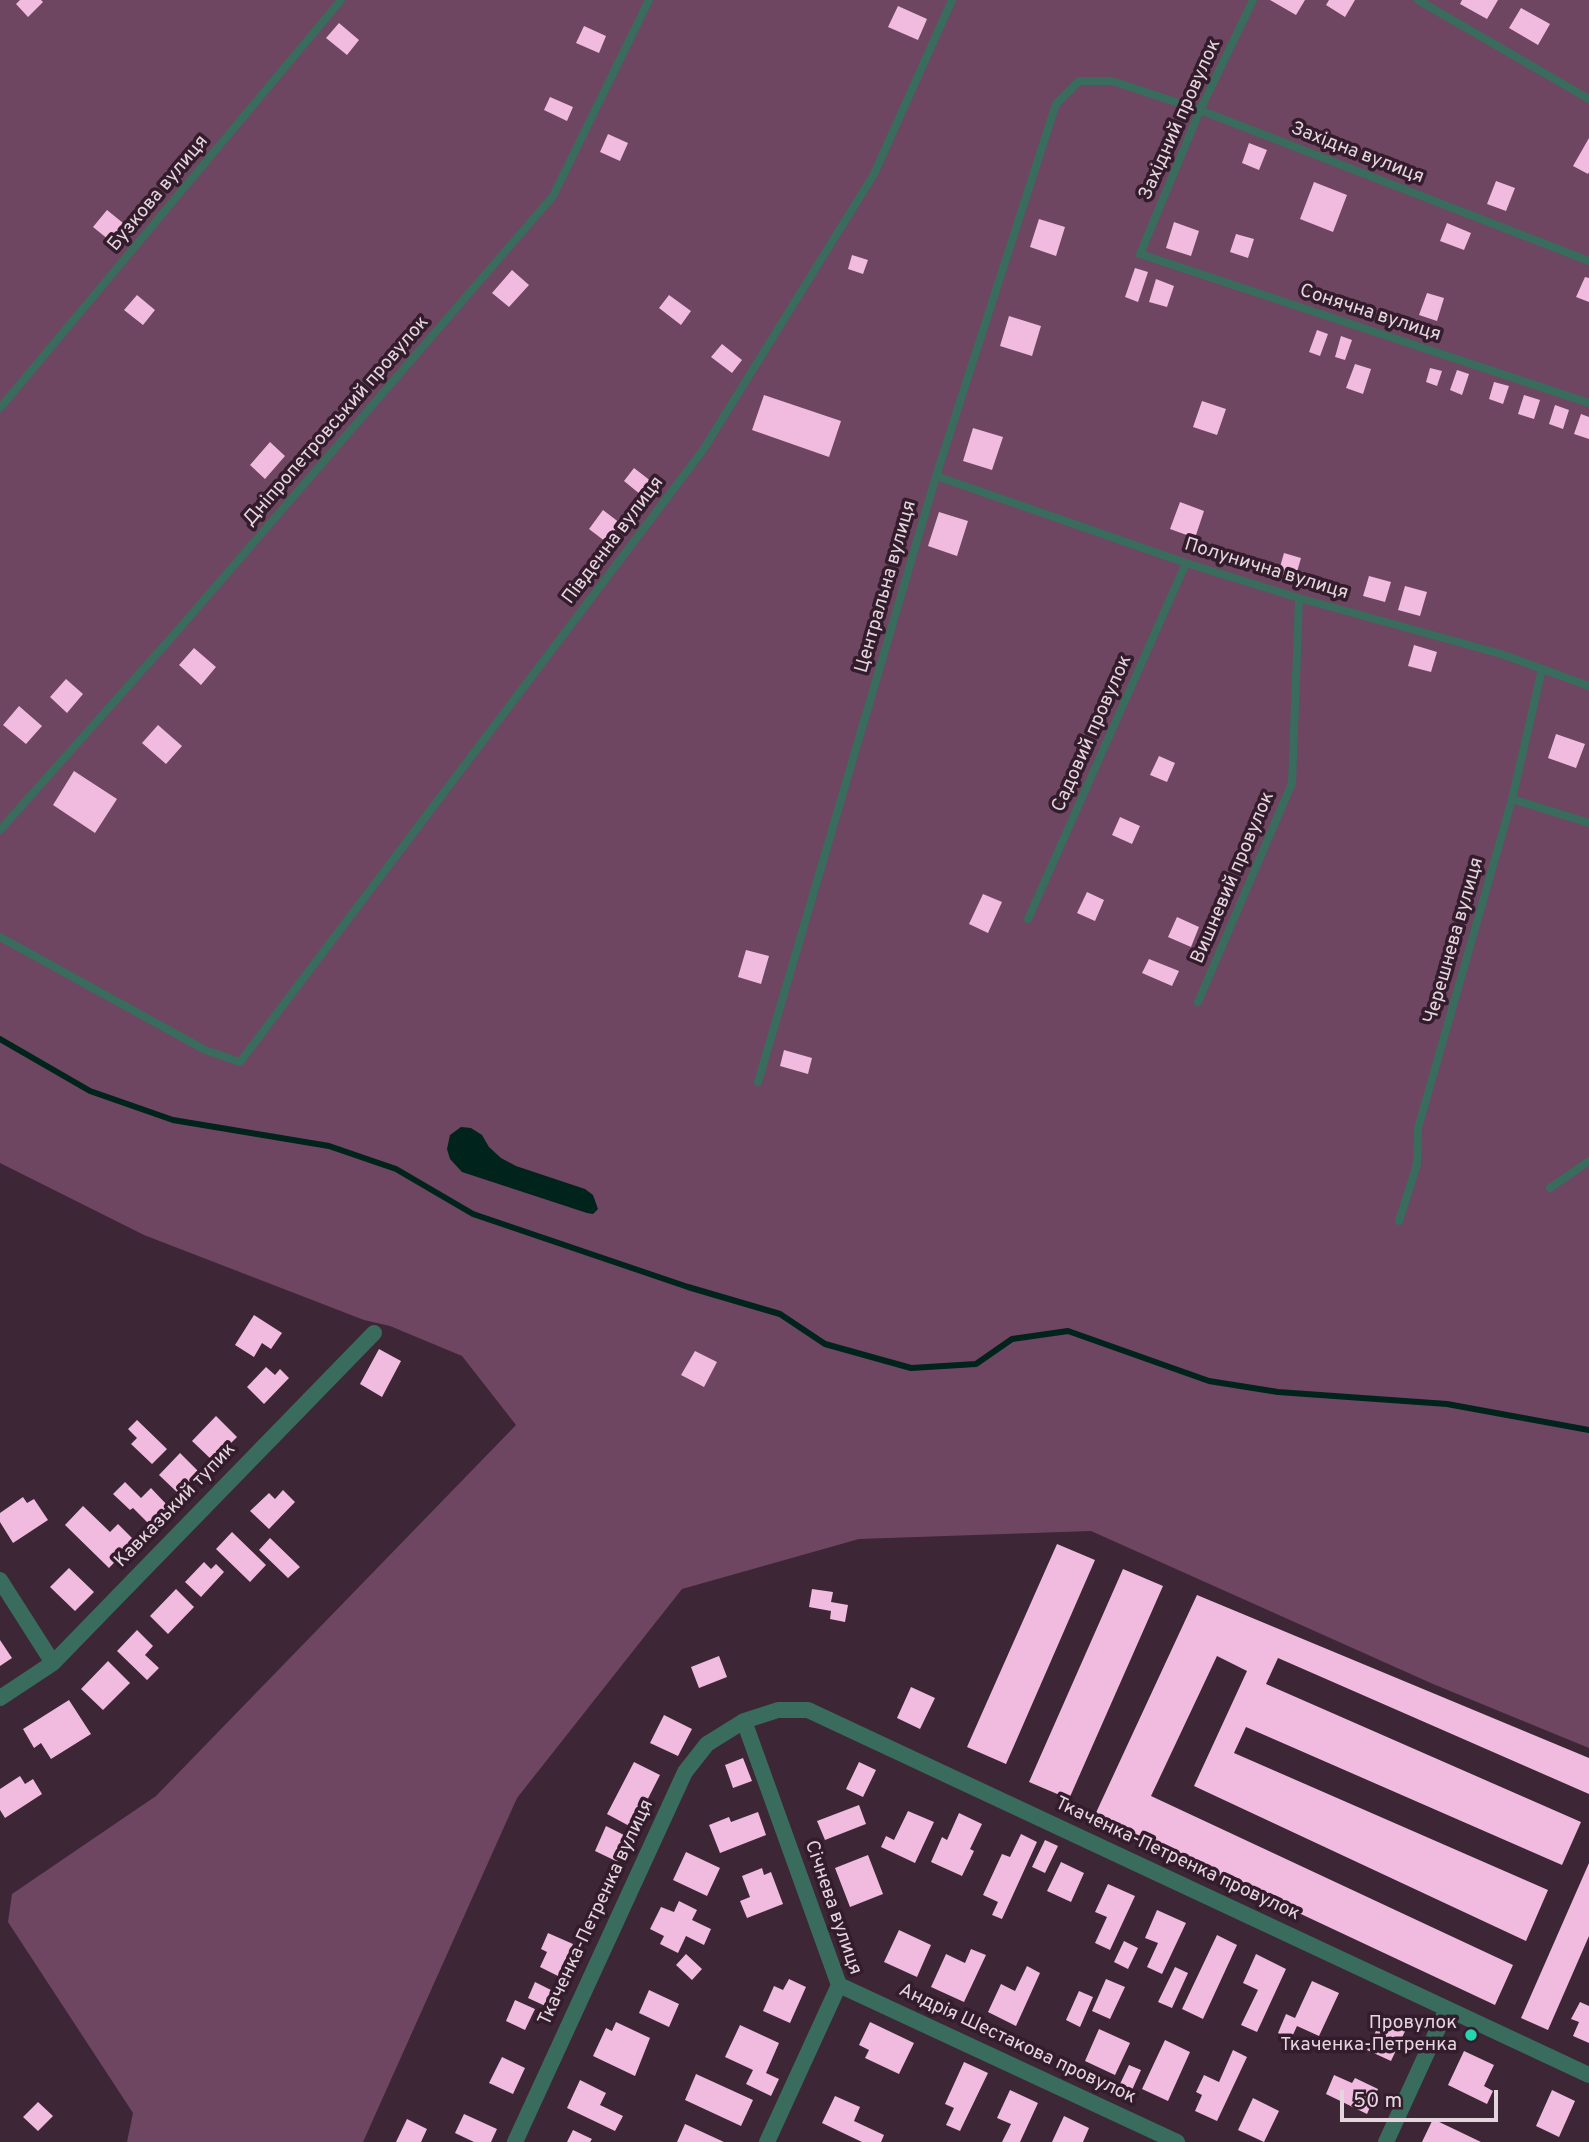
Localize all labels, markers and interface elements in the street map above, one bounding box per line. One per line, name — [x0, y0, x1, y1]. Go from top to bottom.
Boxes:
street label: Західний провулок — [1135, 36, 1227, 204]
street label: Західна вулиця — [1287, 118, 1427, 190]
street label: Бузкова вулиця — [104, 131, 214, 257]
street label: Сонячна вулиця — [1296, 280, 1444, 348]
street label: Дніпропетровський провулок — [239, 312, 435, 532]
street label: Південна вулиця — [558, 473, 670, 609]
street label: Центральна вулиця — [851, 498, 923, 676]
street label: Полунична вулиця — [1181, 534, 1351, 606]
street label: Садовий провулок — [1048, 652, 1138, 816]
street label: Вишневий провулок — [1187, 789, 1281, 967]
street label: Черешнева вулиця — [1420, 855, 1490, 1027]
street label: Кавказький тупик — [111, 1439, 241, 1573]
street label: Ткаченка-Петренка провулок — [1051, 1793, 1303, 1927]
street label: Ткаченка-Петренка вулиця — [535, 1796, 659, 2030]
street label: Січнева вулиця — [798, 1838, 866, 1978]
street label: Андрія Шестакова провулок — [895, 1980, 1139, 2110]
place label: Провулок Ткаченка-Петренка — [1280, 2013, 1457, 2057]
marker: Провулок Ткаченка-Петренка — [1463, 2027, 1479, 2043]
scale bar — [1344, 2076, 1502, 2120]
text: 50 m — [1353, 2088, 1402, 2115]

